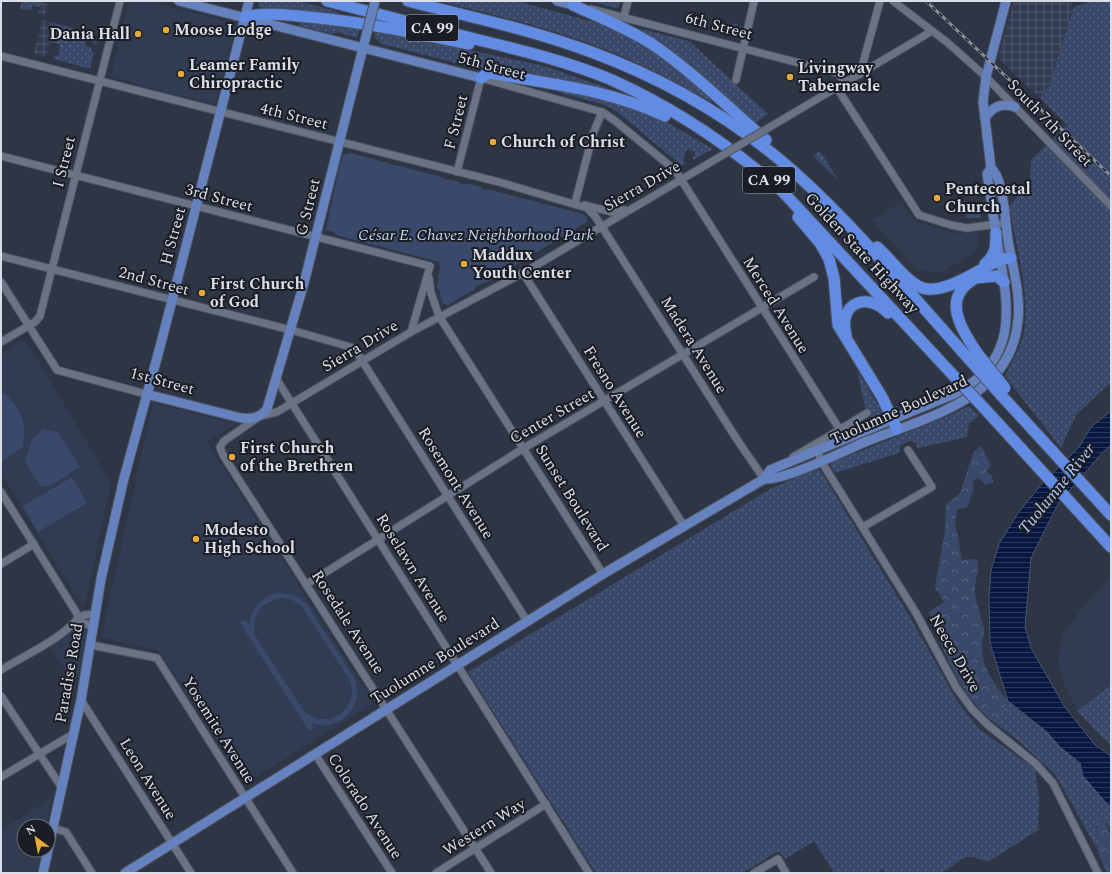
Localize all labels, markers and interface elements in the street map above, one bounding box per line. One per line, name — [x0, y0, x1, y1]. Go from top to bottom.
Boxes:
street label: 6th Street — [683, 5, 756, 47]
road number: CA 99 — [406, 15, 458, 41]
place label: Moose Lodge — [174, 18, 272, 42]
place label: Dania Hall — [49, 22, 130, 46]
marker: Moose Lodge — [161, 25, 171, 35]
marker: Dania Hall — [133, 29, 143, 39]
street label: 5th Street — [456, 45, 529, 87]
place label: Leamer Family Chiropractic — [189, 53, 301, 95]
place label: Livingway Tabernacle — [798, 56, 880, 98]
marker: Leamer Family Chiropractic — [176, 69, 186, 79]
marker: Livingway Tabernacle — [785, 72, 795, 82]
street label: South 7th Street — [1002, 74, 1099, 173]
street label: F Street — [438, 92, 474, 152]
street label: 4th Street — [258, 96, 331, 136]
place label: Church of Christ — [501, 130, 625, 154]
street label: I Street — [46, 133, 82, 190]
marker: Church of Christ — [488, 137, 498, 147]
street label: Sierra Drive — [599, 154, 685, 218]
road number: CA 99 — [743, 167, 795, 193]
street label: G Street — [289, 176, 327, 238]
street label: 3rd Street — [182, 177, 256, 219]
place label: Pentecostal Church — [945, 177, 1031, 219]
street label: Golden State Highway — [799, 187, 926, 320]
marker: Pentecostal Church — [932, 193, 942, 203]
street label: H Street — [154, 204, 192, 268]
park label: César E. Chavez Neighborhood Park — [358, 223, 594, 247]
place label: Maddux Youth Center — [472, 243, 572, 285]
street label: Merced Avenue — [737, 252, 815, 358]
marker: Maddux Youth Center — [459, 259, 469, 269]
street label: 2nd Street — [116, 260, 192, 302]
place label: First Church of God — [210, 272, 304, 314]
marker: First Church of God — [197, 288, 207, 298]
street label: Madera Avenue — [654, 292, 734, 398]
street label: Sierra Drive — [317, 314, 403, 378]
street label: Fresno Avenue — [577, 341, 653, 443]
street label: 1st Street — [127, 361, 197, 401]
street label: Tuolumne Boulevard — [826, 369, 972, 451]
street label: Center Street — [505, 382, 599, 450]
street label: Rosemont Avenue — [412, 422, 500, 544]
place label: First Church of the Brethren — [240, 436, 353, 478]
water label: Tuolumne River — [1012, 438, 1102, 540]
street label: Sunset Boulevard — [529, 440, 615, 556]
marker: First Church of the Brethren — [227, 452, 237, 462]
street label: Roselawn Avenue — [370, 509, 456, 627]
place label: Modesto High School — [204, 518, 295, 560]
marker: Modesto High School — [191, 534, 201, 544]
street label: Rosedale Avenue — [305, 565, 391, 679]
street label: Neece Drive — [923, 609, 987, 697]
street label: Tuolumne Boulevard — [366, 612, 504, 710]
street label: Paradise Road — [48, 621, 90, 725]
street label: Yosemite Avenue — [176, 672, 262, 788]
street label: Leon Avenue — [113, 733, 183, 825]
street label: Colorado Avenue — [322, 748, 408, 864]
street label: Western Way — [438, 791, 531, 862]
north arrow — [16, 818, 56, 858]
text: N — [23, 820, 39, 840]

